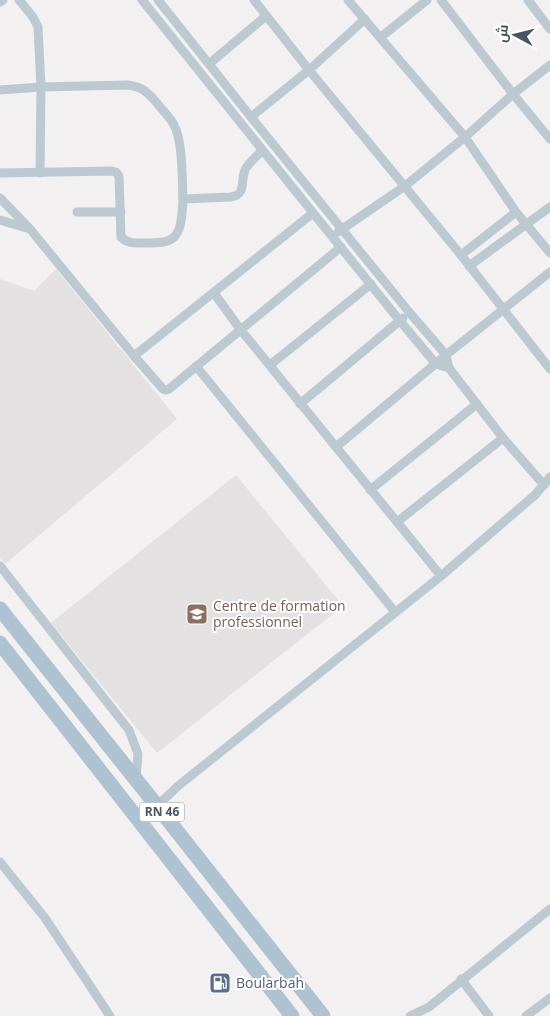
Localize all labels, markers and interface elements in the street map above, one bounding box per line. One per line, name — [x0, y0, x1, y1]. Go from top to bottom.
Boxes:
north arrow — [490, 10, 540, 60]
text: ش — [491, 23, 512, 43]
place label: Centre de formation professionnel — [213, 596, 346, 631]
school or university icon: Centre de formation professionnel — [185, 602, 209, 626]
road number: RN 46 — [140, 802, 184, 822]
fuel station icon: Boularbah — [208, 971, 232, 995]
place label: Boularbah — [236, 973, 304, 992]

